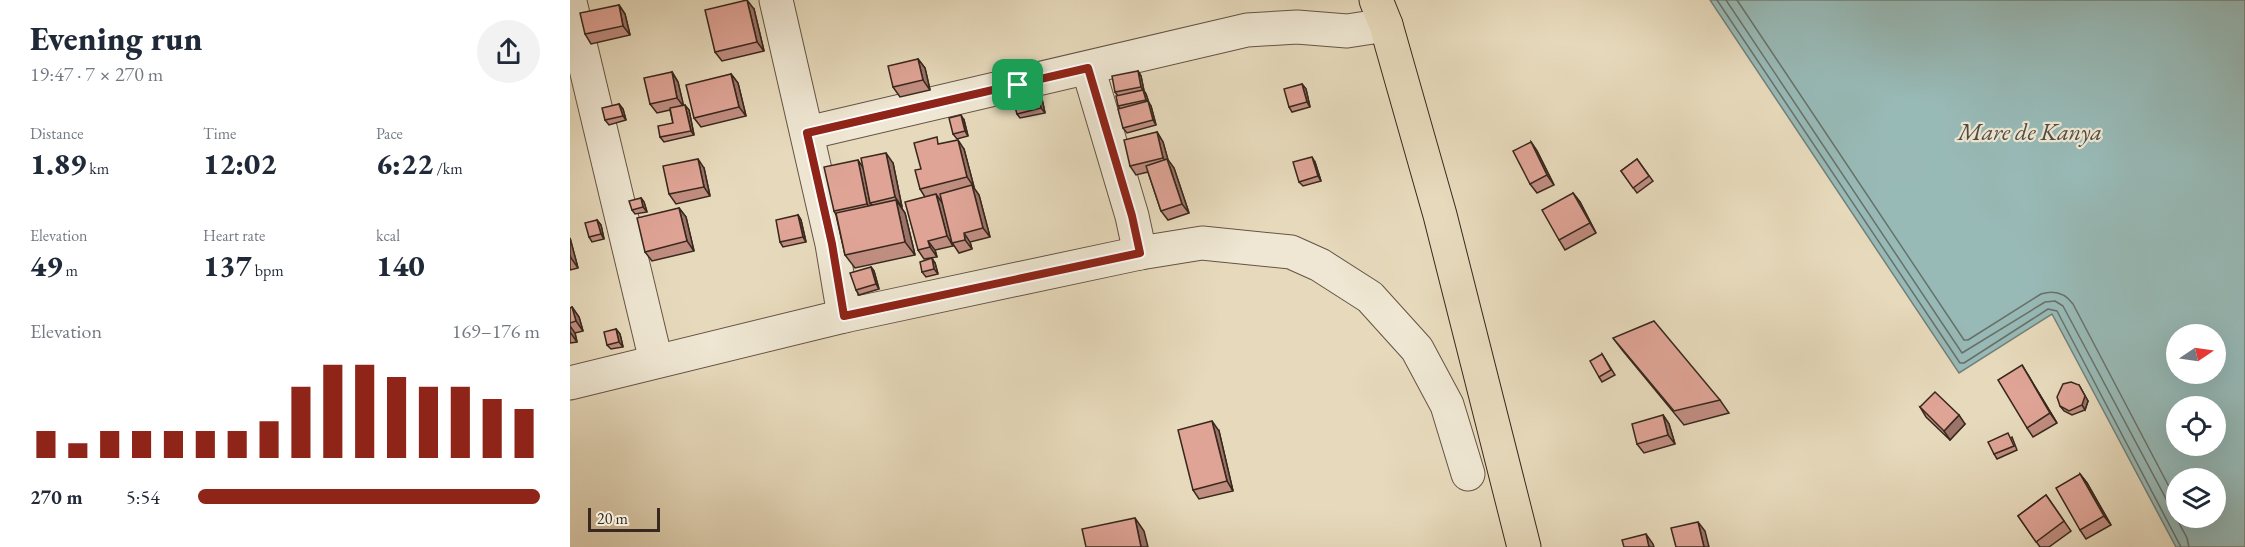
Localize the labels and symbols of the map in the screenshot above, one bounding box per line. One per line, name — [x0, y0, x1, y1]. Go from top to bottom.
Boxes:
pin — [992, 59, 1043, 110]
water label: Mare de Kanya — [1956, 116, 2102, 147]
north arrow — [2166, 324, 2226, 384]
scale bar — [588, 505, 660, 532]

